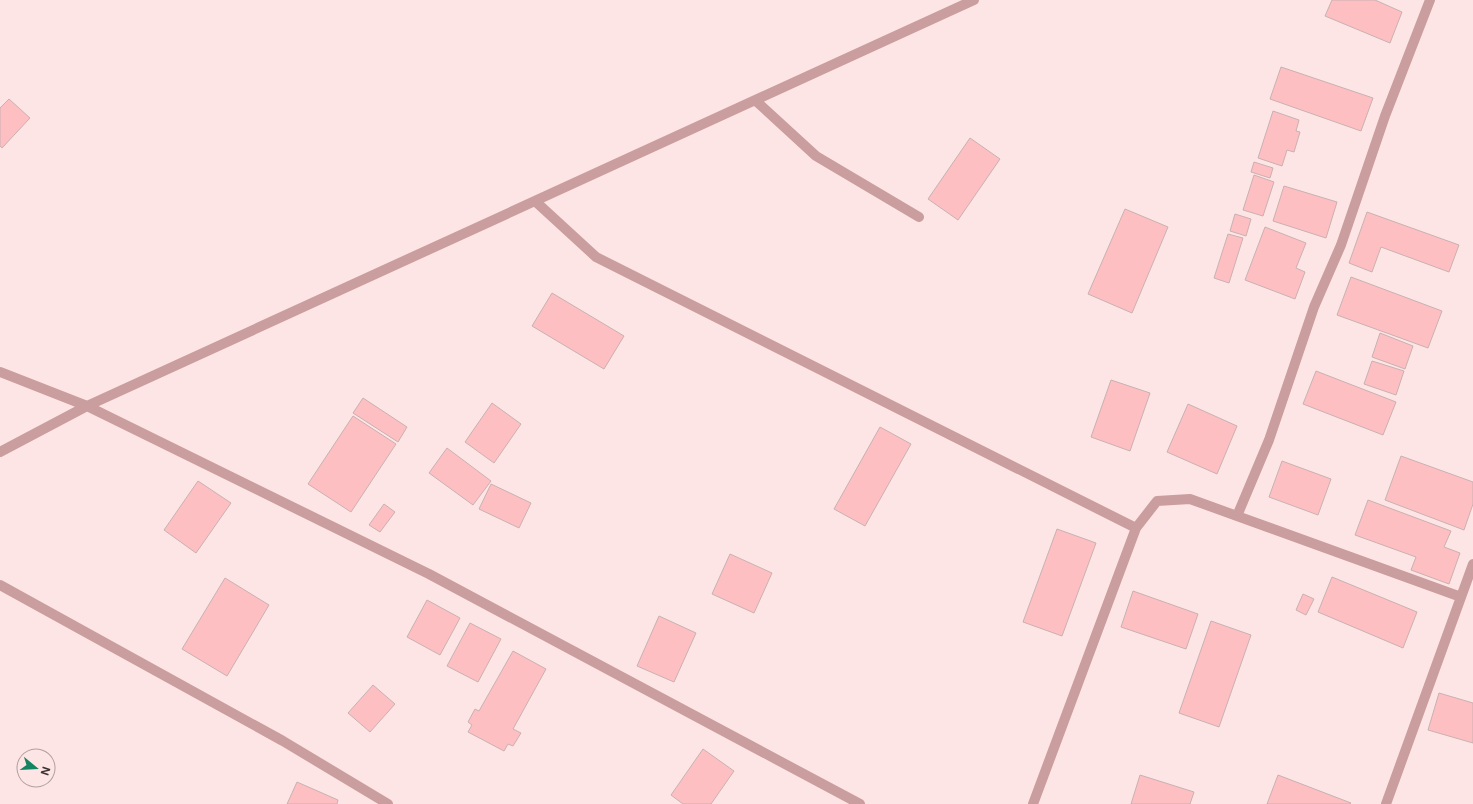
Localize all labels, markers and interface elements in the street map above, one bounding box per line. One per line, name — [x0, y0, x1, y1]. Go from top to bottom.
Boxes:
north arrow — [16, 748, 56, 788]
text: N — [38, 765, 53, 777]

